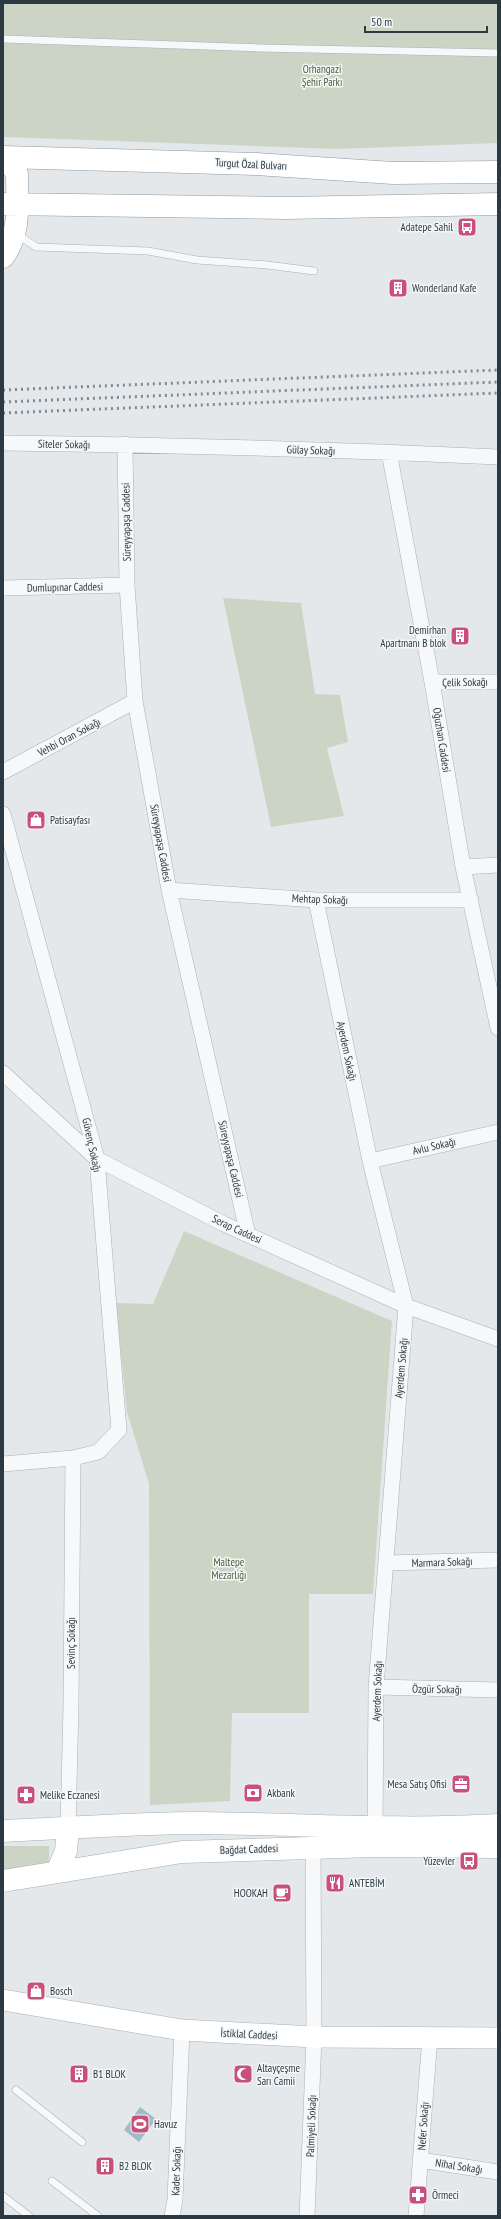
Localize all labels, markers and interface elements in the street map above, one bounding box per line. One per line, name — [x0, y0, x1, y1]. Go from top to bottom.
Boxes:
scale bar — [365, 8, 487, 34]
text: 50 m — [371, 14, 392, 29]
park label: Orhangazi Şehir Parkı — [302, 62, 342, 89]
street label: Turgut Özal Bulvarı — [215, 155, 287, 173]
bus stop icon: Adatepe Sahil — [456, 216, 478, 238]
place label: Adatepe Sahil — [401, 220, 453, 234]
building icon: Wonderland Kafe — [387, 277, 409, 299]
place label: Wonderland Kafe — [412, 281, 477, 295]
street label: Siteler Sokağı — [38, 437, 90, 451]
street label: Gülay Sokağı — [286, 442, 336, 458]
street label: Süreyyapaşa Caddesi — [118, 483, 134, 561]
street label: Dumlupınar Caddesi — [27, 579, 103, 595]
place label: Demirhan Apartmanı B blok — [380, 623, 447, 650]
building icon: Demirhan Apartmanı B blok — [449, 625, 471, 647]
street label: Çelik Sokağı — [442, 675, 488, 689]
street label: Oğuzhan Caddesi — [430, 707, 454, 773]
street label: Vehbi Oran Sokağı — [34, 715, 103, 760]
street label: Süreyyapaşa Caddesi — [147, 803, 175, 883]
shop icon: Patisayfası — [25, 809, 47, 831]
place label: Patisayfası — [50, 813, 90, 827]
street label: Mehtap Sokağı — [292, 891, 348, 907]
street label: Ayerdem Sokağı — [334, 1020, 360, 1082]
street label: Güvenç Sokağı — [79, 1117, 105, 1173]
street label: Süreyyapaşa Caddesi — [215, 1119, 247, 1199]
street label: Avlu Sokağı — [411, 1134, 457, 1158]
street label: Serap Caddesi — [210, 1211, 264, 1247]
street label: Ayerdem Sokağı — [391, 1337, 411, 1399]
street label: Marmara Sokağı — [411, 1554, 473, 1570]
park label: Maltepe Mezarlığı — [212, 1555, 246, 1582]
street label: Sevinç Sokağı — [64, 1617, 78, 1669]
street label: Ayerdem Sokağı — [369, 1660, 385, 1722]
street label: Özgür Sokağı — [412, 1682, 462, 1696]
office icon: Mesa Satış Ofisi — [450, 1773, 472, 1795]
place label: Mesa Satış Ofisi — [387, 1777, 447, 1791]
bank icon: Akbank — [242, 1782, 264, 1804]
pharmacy icon: Melike Eczanesi — [15, 1784, 37, 1806]
place label: Akbank — [267, 1786, 295, 1800]
place label: Melike Eczanesi — [40, 1788, 100, 1802]
street label: Bağdat Caddesi — [220, 1841, 278, 1857]
bus stop icon: Yüzevler — [458, 1850, 480, 1872]
place label: Yüzevler — [423, 1854, 455, 1868]
restaurant icon: ANTEBİM — [324, 1872, 346, 1894]
place label: ANTEBİM — [349, 1876, 385, 1890]
cafe icon: HOOKAH — [271, 1882, 293, 1904]
place label: HOOKAH — [234, 1886, 268, 1900]
shop icon: Bosch — [25, 1980, 47, 2002]
place label: Bosch — [50, 1984, 73, 1998]
street label: İstiklal Caddesi — [220, 2026, 278, 2042]
place label: Altayçeşme Sarı Camii — [257, 2061, 300, 2088]
building icon: B1 BLOK — [68, 2063, 90, 2085]
mosque icon: Altayçeşme Sarı Camii — [232, 2063, 254, 2085]
place label: B1 BLOK — [93, 2067, 127, 2081]
street label: Palmiyeli Sokağı — [303, 2095, 319, 2157]
street label: Nefer Sokağı — [414, 2101, 432, 2151]
sports icon: Havuz — [129, 2113, 151, 2135]
place label: Havuz — [154, 2117, 177, 2131]
street label: Kader Sokağı — [168, 2146, 184, 2196]
building icon: B2 BLOK — [94, 2155, 116, 2177]
street label: Nihal Sokağı — [434, 2155, 484, 2177]
place label: B2 BLOK — [119, 2159, 153, 2173]
pharmacy icon: Örmeci — [407, 2184, 429, 2206]
place label: Örmeci — [432, 2188, 459, 2202]

